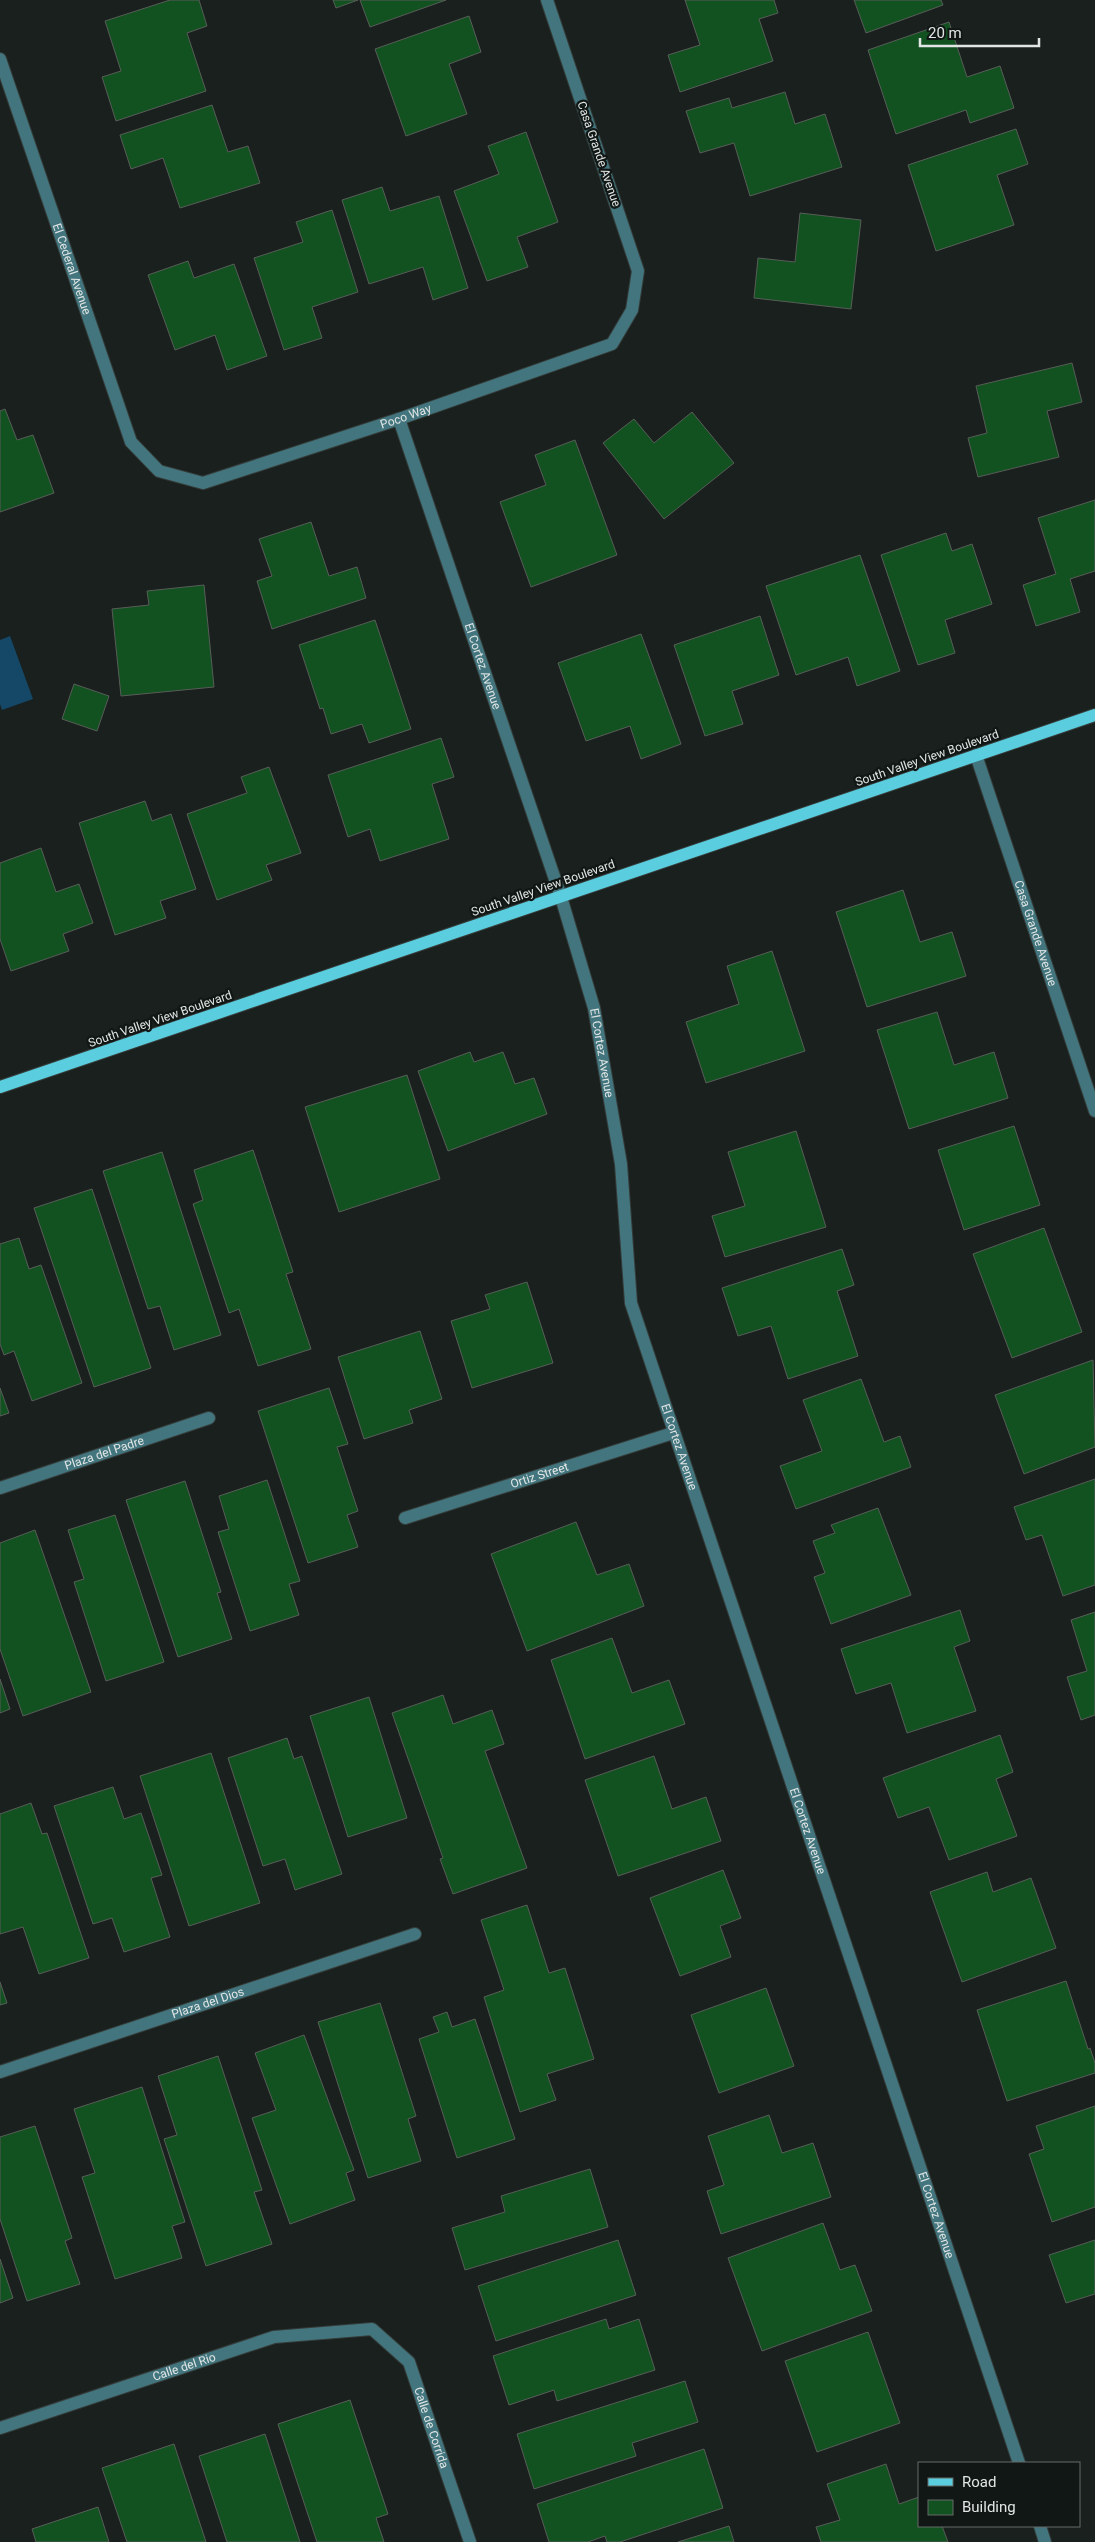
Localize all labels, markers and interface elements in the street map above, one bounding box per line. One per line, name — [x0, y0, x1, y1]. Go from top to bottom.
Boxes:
scale bar — [920, 15, 1039, 47]
text: 20 m — [928, 24, 962, 42]
street label: Casa Grande Avenue — [574, 99, 624, 209]
street label: El Cederal Avenue — [50, 222, 94, 317]
street label: Poco Way — [378, 401, 433, 432]
street label: El Cortez Avenue — [462, 621, 504, 711]
street label: South Valley View Boulevard — [853, 727, 1001, 789]
street label: South Valley View Boulevard — [469, 857, 617, 919]
street label: Casa Grande Avenue — [1011, 879, 1060, 988]
street label: South Valley View Boulevard — [86, 988, 234, 1050]
street label: El Cortez Avenue — [587, 1007, 616, 1099]
street label: El Cortez Avenue — [658, 1402, 700, 1492]
street label: Plaza del Padre — [63, 1433, 146, 1473]
street label: Ortiz Street — [509, 1460, 570, 1491]
street label: El Cortez Avenue — [787, 1786, 829, 1876]
street label: Plaza del Dios — [170, 1984, 246, 2021]
street label: El Cortez Avenue — [915, 2170, 957, 2260]
street label: Calle del Rio — [151, 2350, 218, 2384]
street label: Calle de Corrida — [411, 2385, 451, 2470]
legend — [918, 2462, 1080, 2527]
text: Road — [962, 2473, 996, 2491]
text: Building — [962, 2498, 1016, 2516]

